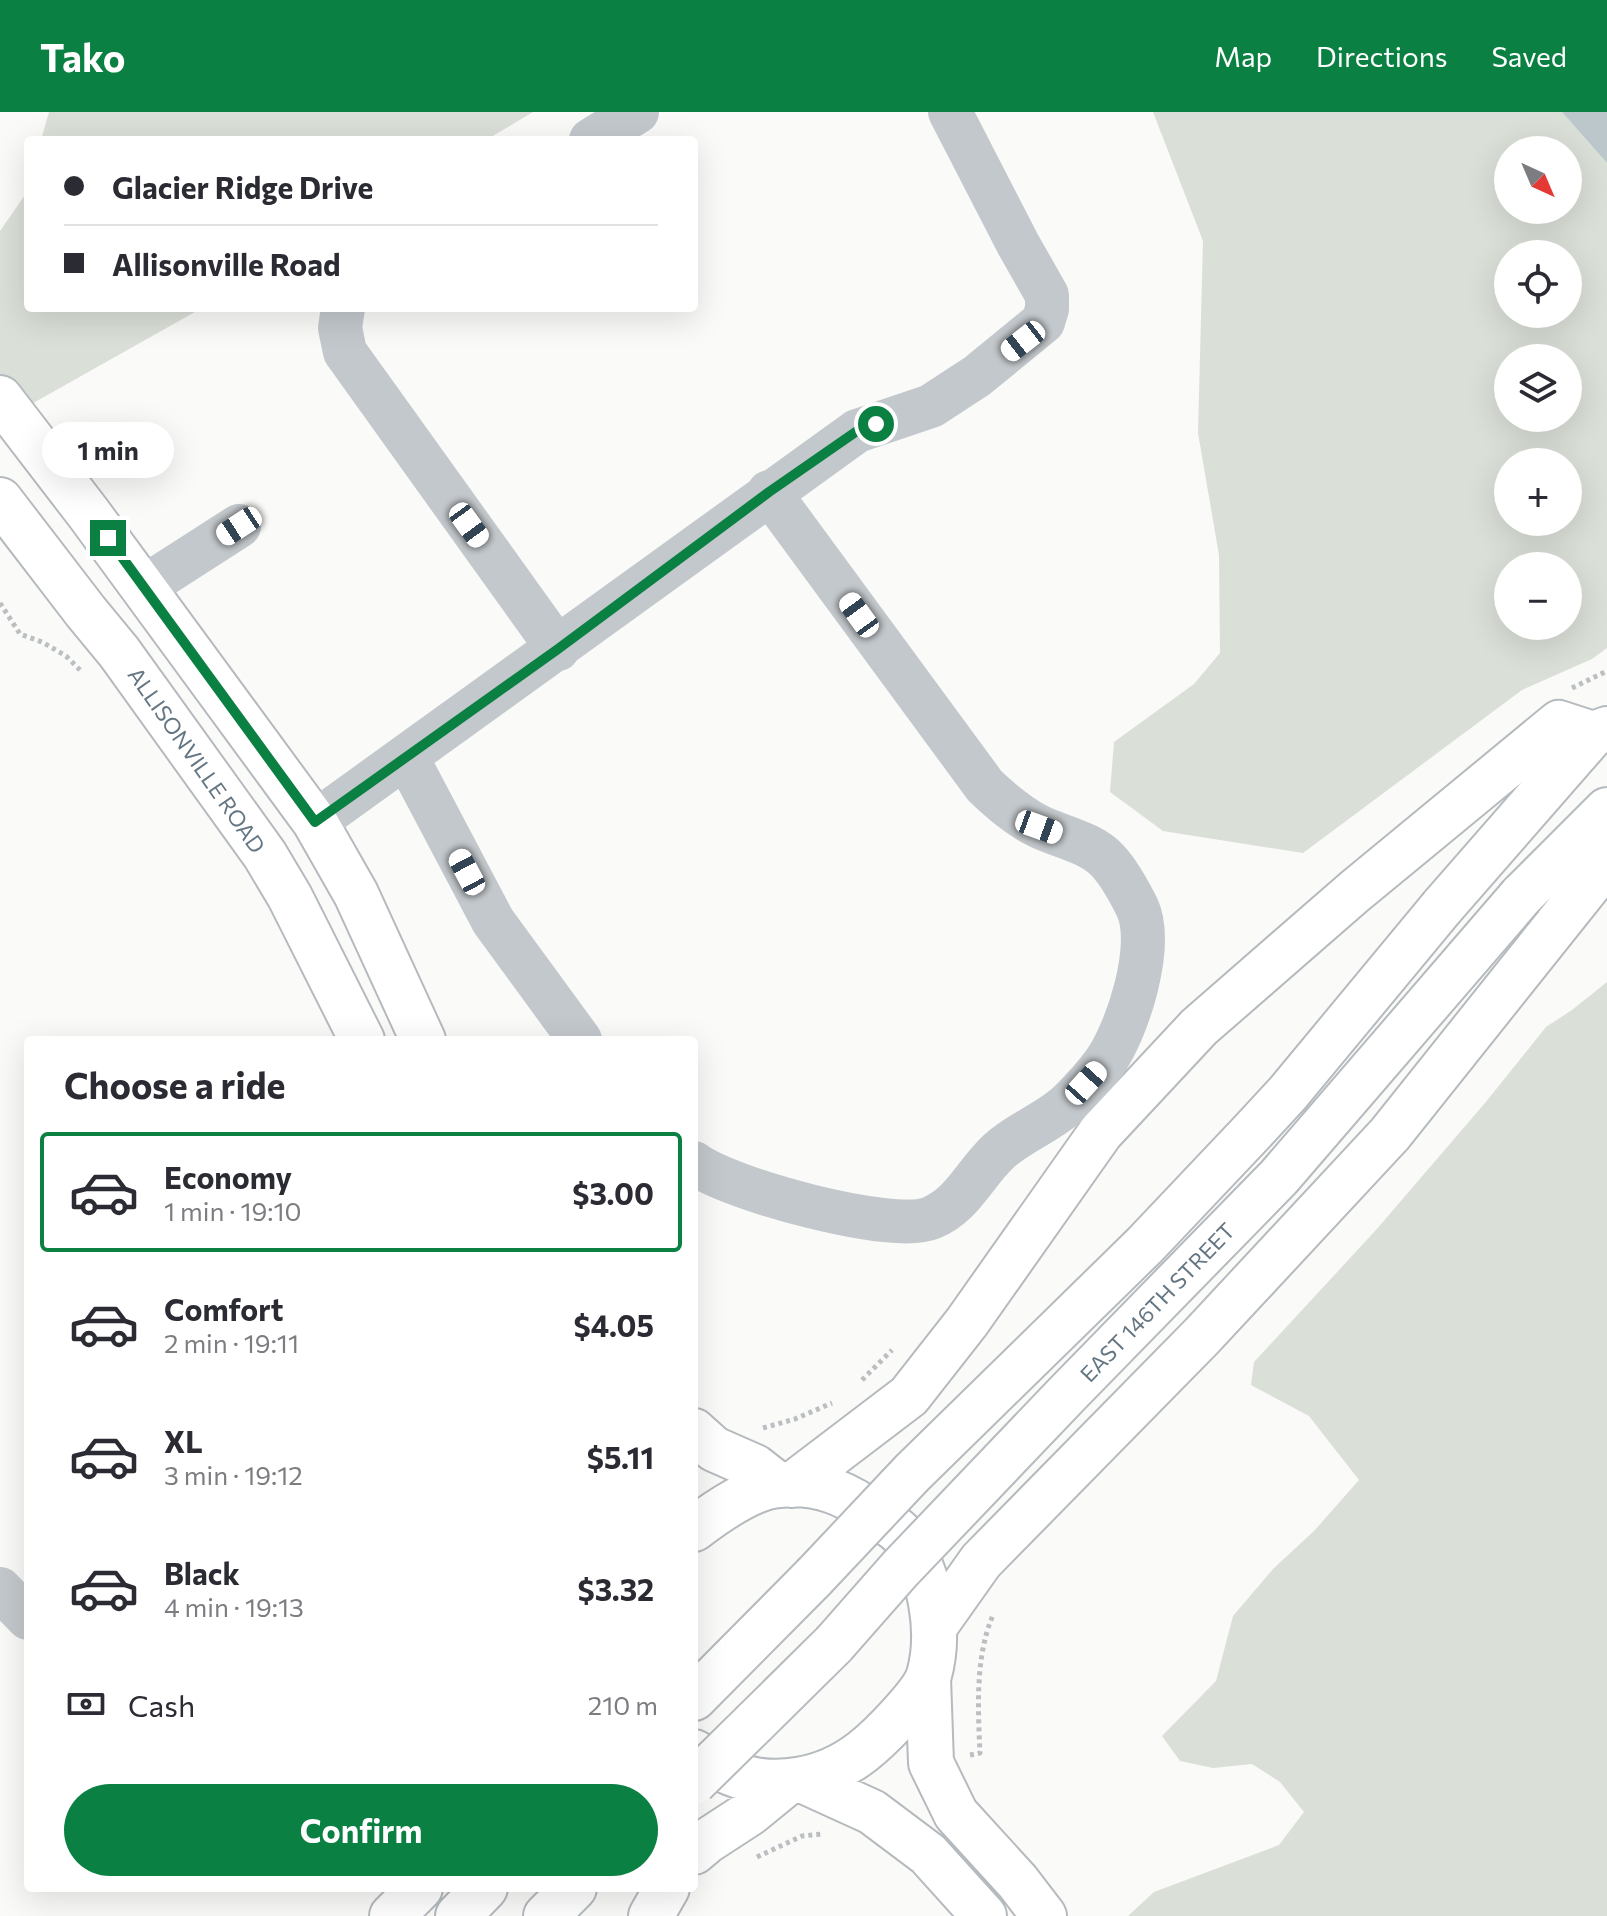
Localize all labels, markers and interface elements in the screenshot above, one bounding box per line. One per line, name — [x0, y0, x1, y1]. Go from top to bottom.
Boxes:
text: Tako — [40, 33, 125, 80]
text: Map — [1214, 39, 1272, 73]
text: Directions — [1316, 39, 1447, 73]
text: Saved — [1491, 39, 1567, 73]
north arrow — [1494, 136, 1582, 224]
map controls — [1494, 136, 1582, 640]
text: Glacier Ridge Drive — [112, 168, 373, 205]
button: locate — [1494, 240, 1582, 328]
text: Allisonville Road — [112, 245, 341, 282]
car — [997, 317, 1049, 365]
button: layers — [1494, 344, 1582, 432]
route start — [858, 406, 894, 442]
callout: 1 min — [42, 422, 174, 478]
text: 1 min — [77, 434, 139, 465]
button: + — [1494, 448, 1582, 536]
car — [445, 499, 493, 551]
car — [212, 503, 266, 549]
route end — [90, 520, 126, 556]
button: − — [1494, 552, 1582, 640]
car — [835, 589, 883, 641]
street label: ALLISONVILLE ROAD — [123, 662, 271, 858]
car — [1012, 808, 1066, 846]
car — [445, 845, 489, 899]
car — [1061, 1057, 1111, 1109]
text: Choose a ride — [64, 1062, 285, 1106]
icon: car — [68, 1156, 140, 1228]
text: Economy — [164, 1158, 292, 1195]
text: $3.00 — [572, 1174, 654, 1211]
text: 1 min · 19:10 — [164, 1195, 302, 1226]
street label: EAST 146TH STREET — [1074, 1217, 1240, 1387]
icon: car — [68, 1288, 140, 1360]
text: Comfort — [164, 1290, 283, 1327]
text: $4.05 — [574, 1306, 654, 1343]
text: 2 min · 19:11 — [164, 1327, 299, 1358]
icon: car — [68, 1420, 140, 1492]
text: XL — [164, 1422, 203, 1459]
text: $5.11 — [587, 1438, 654, 1475]
text: 3 min · 19:12 — [164, 1459, 303, 1490]
icon: car — [68, 1552, 140, 1624]
text: Black — [164, 1554, 240, 1591]
text: $3.32 — [577, 1570, 654, 1607]
text: 4 min · 19:13 — [164, 1591, 304, 1622]
icon: cash — [64, 1682, 108, 1726]
text: Cash — [128, 1686, 195, 1723]
text: 210 m — [588, 1689, 658, 1720]
button: Confirm — [64, 1784, 658, 1876]

